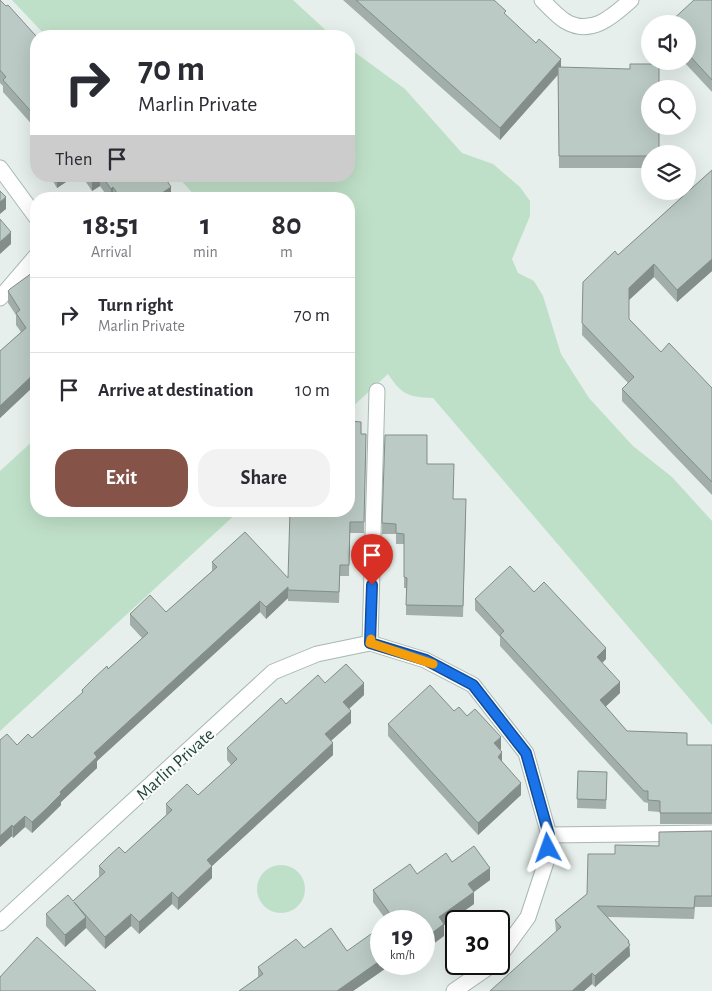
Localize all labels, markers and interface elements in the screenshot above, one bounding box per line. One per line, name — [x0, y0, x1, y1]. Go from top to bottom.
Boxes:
map controls — [641, 15, 696, 200]
button: sound — [641, 15, 696, 70]
icon: right — [55, 50, 120, 115]
text: 70 m — [138, 52, 205, 87]
button: search — [641, 80, 696, 135]
text: Marlin Private — [138, 93, 257, 115]
icon: arrive — [103, 145, 131, 173]
button: layers — [641, 145, 696, 200]
text: Then — [55, 150, 93, 169]
text: 18:51 — [83, 210, 140, 240]
text: 1 — [200, 210, 211, 240]
text: 80 — [271, 210, 302, 240]
text: Arrival — [91, 244, 132, 260]
text: min — [193, 244, 218, 260]
text: m — [280, 244, 293, 260]
text: Turn right — [98, 296, 173, 315]
icon: right — [55, 301, 83, 329]
text: 70 m — [294, 306, 330, 325]
text: Marlin Private — [98, 318, 185, 334]
icon: arrive — [55, 376, 83, 404]
text: Arrive at destination — [98, 381, 254, 400]
text: 10 m — [295, 381, 330, 400]
button: Exit — [55, 449, 188, 507]
button: Share — [198, 449, 330, 507]
pin — [351, 534, 393, 585]
icon: arrive — [358, 541, 386, 569]
street label: Marlin Private — [133, 725, 218, 804]
position arrow — [521, 821, 573, 873]
speed limit sign: 30 — [445, 910, 510, 975]
text: 19 — [392, 924, 413, 949]
text: km/h — [390, 949, 415, 961]

